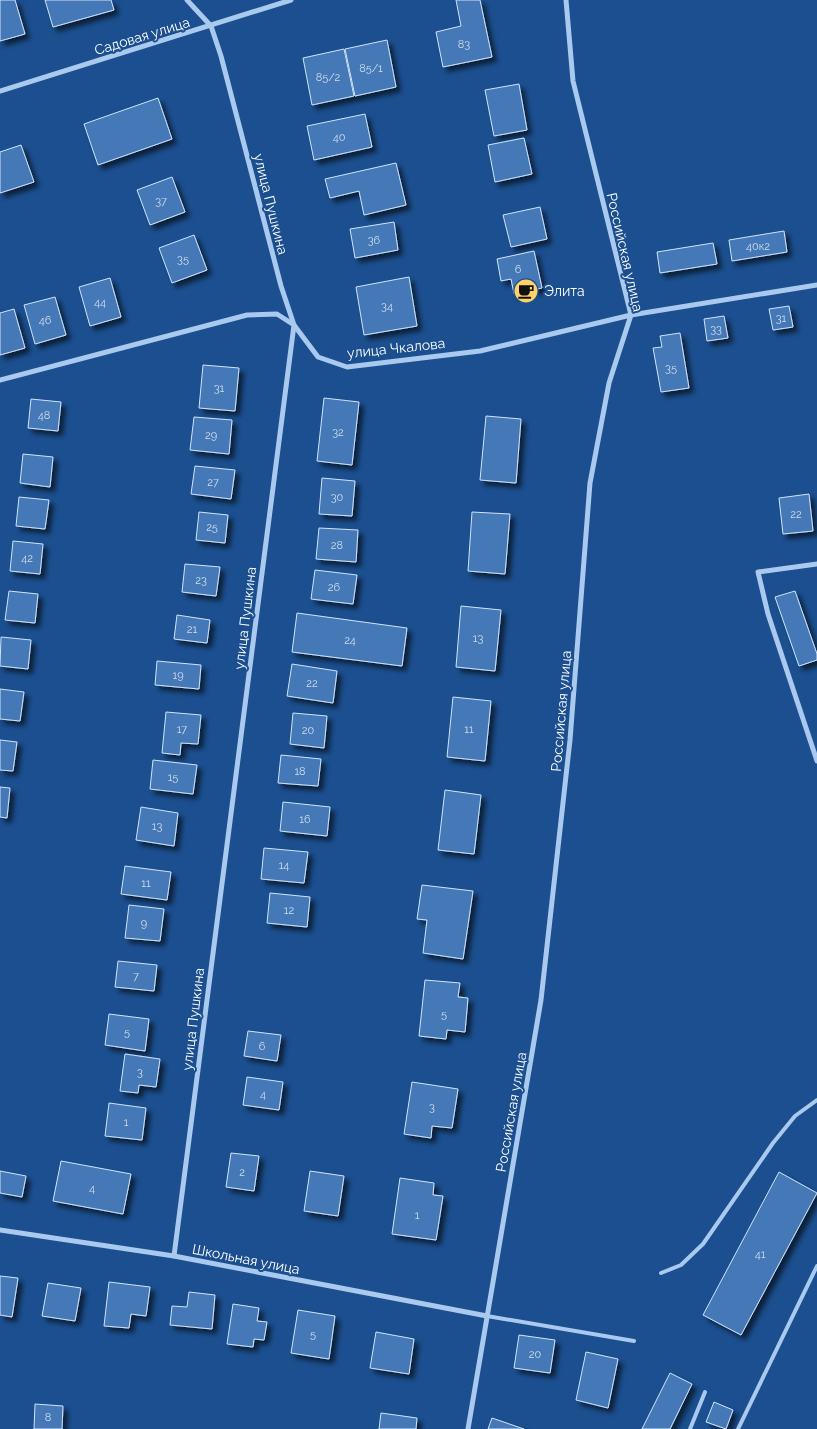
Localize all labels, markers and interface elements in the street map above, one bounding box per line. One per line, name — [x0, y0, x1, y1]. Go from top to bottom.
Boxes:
street label: Садовая улица — [92, 14, 192, 58]
house number: 83 — [458, 38, 470, 51]
house number: 85/1 — [359, 62, 383, 75]
house number: 85/2 — [316, 71, 341, 84]
house number: 40 — [333, 131, 346, 144]
street label: улица Пушкина — [251, 152, 291, 256]
street label: Российская улица — [604, 191, 646, 313]
house number: 37 — [155, 195, 167, 208]
house number: 36 — [368, 234, 381, 247]
house number: 40к2 — [746, 240, 770, 253]
house number: 35 — [177, 253, 189, 266]
house number: 6 — [515, 263, 522, 276]
cafe icon: Элита — [513, 278, 539, 304]
place label: Элита — [544, 283, 585, 299]
house number: 44 — [94, 296, 106, 309]
house number: 34 — [381, 300, 393, 313]
house number: 31 — [776, 312, 787, 325]
house number: 46 — [39, 314, 52, 327]
house number: 33 — [710, 323, 722, 336]
street label: улица Чкалова — [346, 335, 446, 361]
house number: 35 — [665, 362, 677, 375]
house number: 31 — [214, 382, 225, 395]
house number: 48 — [38, 409, 50, 422]
house number: 32 — [332, 426, 344, 439]
house number: 29 — [205, 429, 217, 442]
house number: 27 — [207, 476, 219, 489]
house number: 30 — [331, 491, 344, 504]
house number: 22 — [790, 508, 802, 521]
house number: 25 — [206, 521, 218, 534]
house number: 28 — [331, 539, 343, 552]
house number: 42 — [21, 552, 33, 565]
street label: улица Пушкина — [231, 566, 259, 670]
house number: 23 — [195, 574, 207, 587]
house number: 26 — [328, 581, 341, 594]
house number: 21 — [187, 623, 198, 636]
house number: 13 — [473, 632, 483, 645]
house number: 24 — [344, 634, 356, 647]
street label: Российская улица — [548, 650, 574, 772]
house number: 19 — [172, 669, 184, 682]
house number: 22 — [306, 677, 318, 690]
house number: 17 — [177, 723, 187, 736]
house number: 11 — [464, 723, 474, 736]
house number: 20 — [302, 724, 314, 737]
house number: 18 — [294, 765, 306, 778]
house number: 15 — [168, 771, 178, 784]
house number: 16 — [299, 813, 311, 826]
house number: 13 — [152, 820, 162, 833]
house number: 14 — [279, 859, 289, 872]
house number: 11 — [141, 877, 151, 890]
house number: 12 — [284, 904, 294, 917]
house number: 9 — [141, 917, 147, 930]
street label: улица Пушкина — [179, 967, 207, 1071]
house number: 7 — [133, 970, 139, 983]
house number: 5 — [441, 1008, 447, 1021]
house number: 5 — [124, 1026, 130, 1039]
house number: 6 — [259, 1040, 266, 1053]
street label: Российская улица — [493, 1051, 529, 1173]
house number: 3 — [137, 1066, 143, 1079]
house number: 4 — [260, 1088, 266, 1101]
house number: 3 — [429, 1101, 435, 1114]
house number: 1 — [124, 1116, 129, 1129]
house number: 2 — [239, 1166, 245, 1179]
house number: 4 — [89, 1182, 95, 1195]
house number: 1 — [415, 1209, 420, 1222]
street label: Школьная улица — [191, 1241, 301, 1277]
house number: 41 — [755, 1248, 766, 1261]
house number: 5 — [310, 1328, 316, 1341]
house number: 20 — [529, 1348, 541, 1361]
house number: 8 — [45, 1411, 51, 1424]

